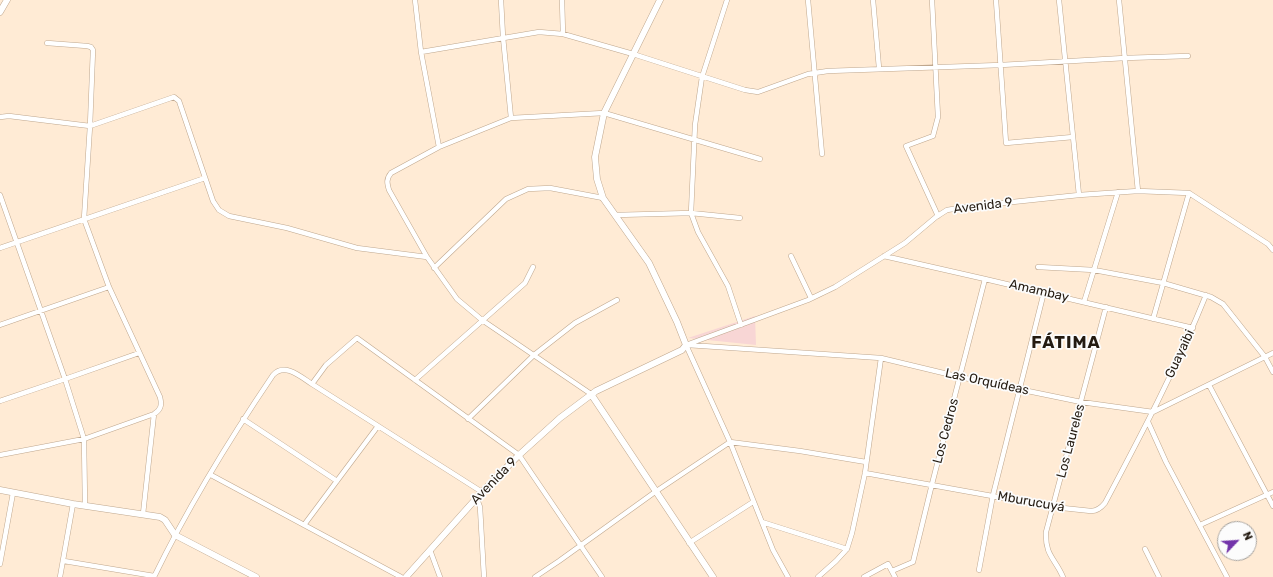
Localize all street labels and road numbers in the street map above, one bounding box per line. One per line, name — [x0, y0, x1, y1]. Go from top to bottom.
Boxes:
street label: Avenida 9 — [953, 195, 1013, 217]
street label: Amambay — [1008, 277, 1070, 305]
street label: Guayaibi — [1162, 327, 1198, 381]
street label: Las Orquídeas — [944, 365, 1030, 399]
street label: Los Cedros — [930, 397, 962, 465]
street label: Los Laureles — [1054, 402, 1088, 480]
street label: Avenida 9 — [468, 454, 520, 508]
street label: Mburucuyá — [996, 488, 1066, 516]

